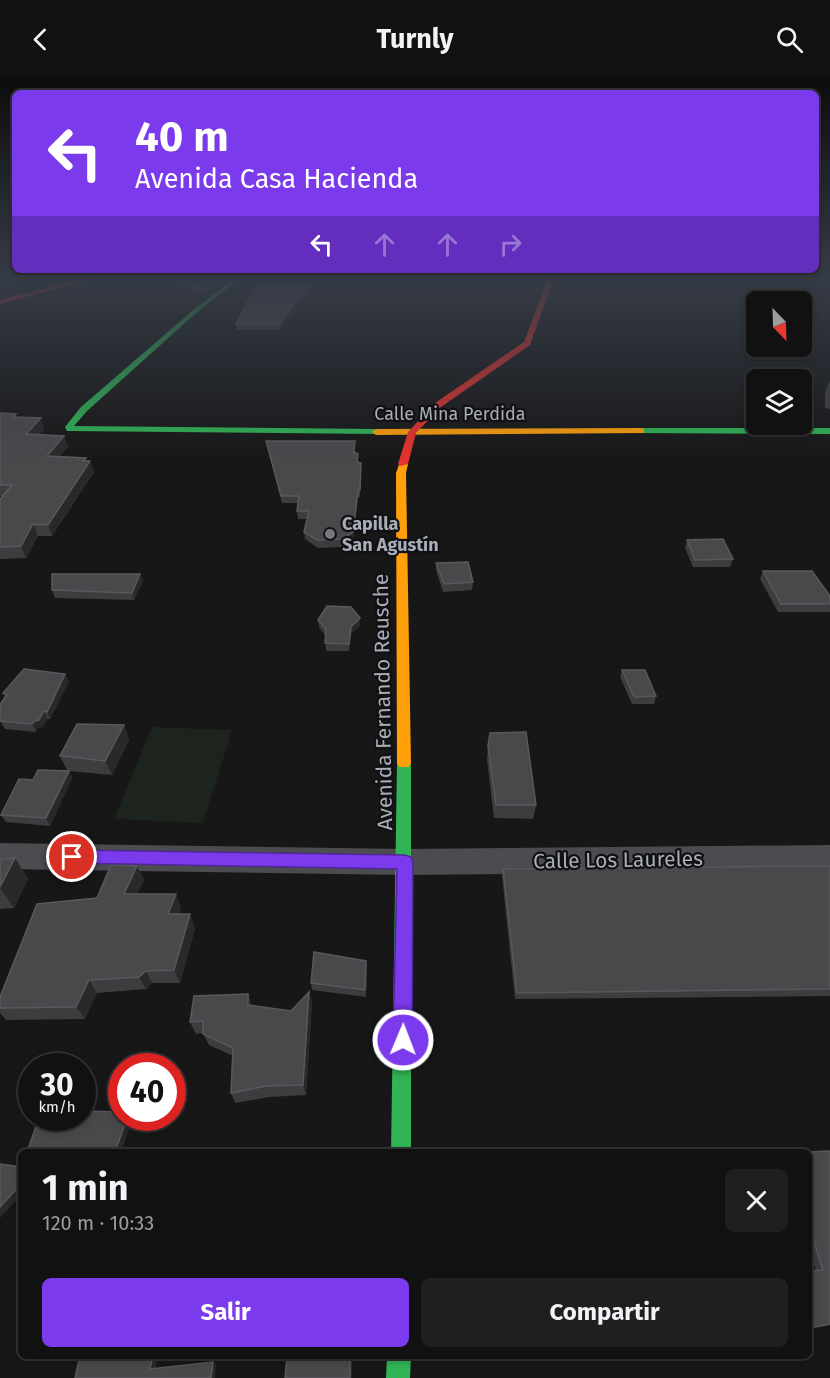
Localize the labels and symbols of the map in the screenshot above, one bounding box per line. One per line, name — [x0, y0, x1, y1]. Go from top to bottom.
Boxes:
north arrow — [746, 291, 812, 357]
street label: Calle Mina Perdida — [374, 403, 526, 425]
place label: Capilla San Agustín — [342, 513, 439, 556]
marker: Capilla San Agustín — [323, 527, 337, 541]
street label: Avenida Fernando Reusche — [368, 573, 398, 831]
pin — [46, 831, 97, 882]
street label: Calle Los Laureles — [533, 846, 703, 874]
position arrow — [371, 1008, 435, 1072]
speed limit sign: 40 — [108, 1053, 186, 1131]

